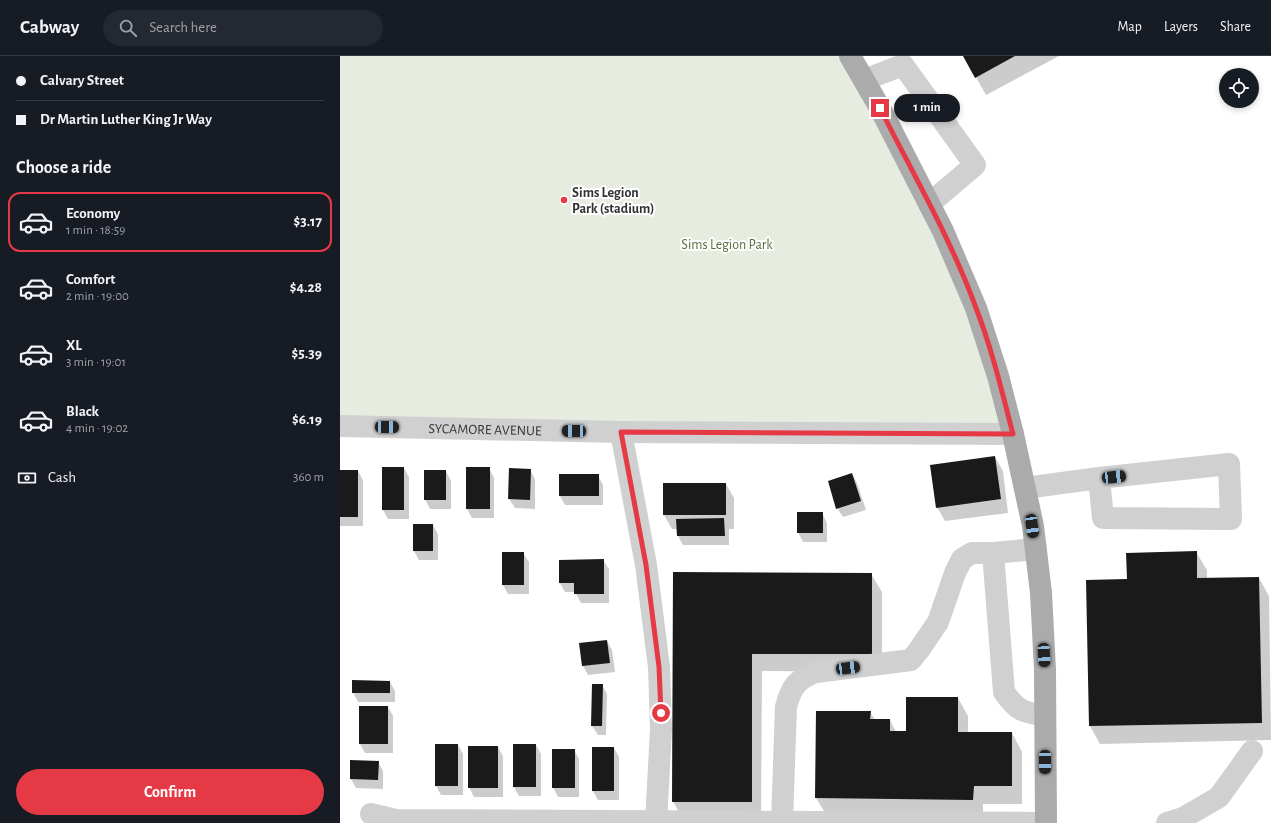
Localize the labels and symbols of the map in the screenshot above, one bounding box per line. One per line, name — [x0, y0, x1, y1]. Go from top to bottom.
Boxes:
callout: 1 min — [894, 94, 960, 122]
route end — [871, 99, 889, 117]
place label: Sims Legion Park (stadium) — [572, 186, 655, 216]
marker: Sims Legion Park (stadium) — [559, 195, 569, 205]
park label: Sims Legion Park — [681, 238, 773, 252]
car — [375, 421, 399, 433]
street label: SYCAMORE AVENUE — [428, 422, 542, 438]
car — [562, 425, 586, 437]
car — [1101, 470, 1127, 484]
car — [1024, 513, 1040, 539]
car — [1037, 643, 1051, 667]
car — [835, 661, 861, 675]
route start — [652, 704, 670, 722]
car — [1039, 750, 1051, 774]

